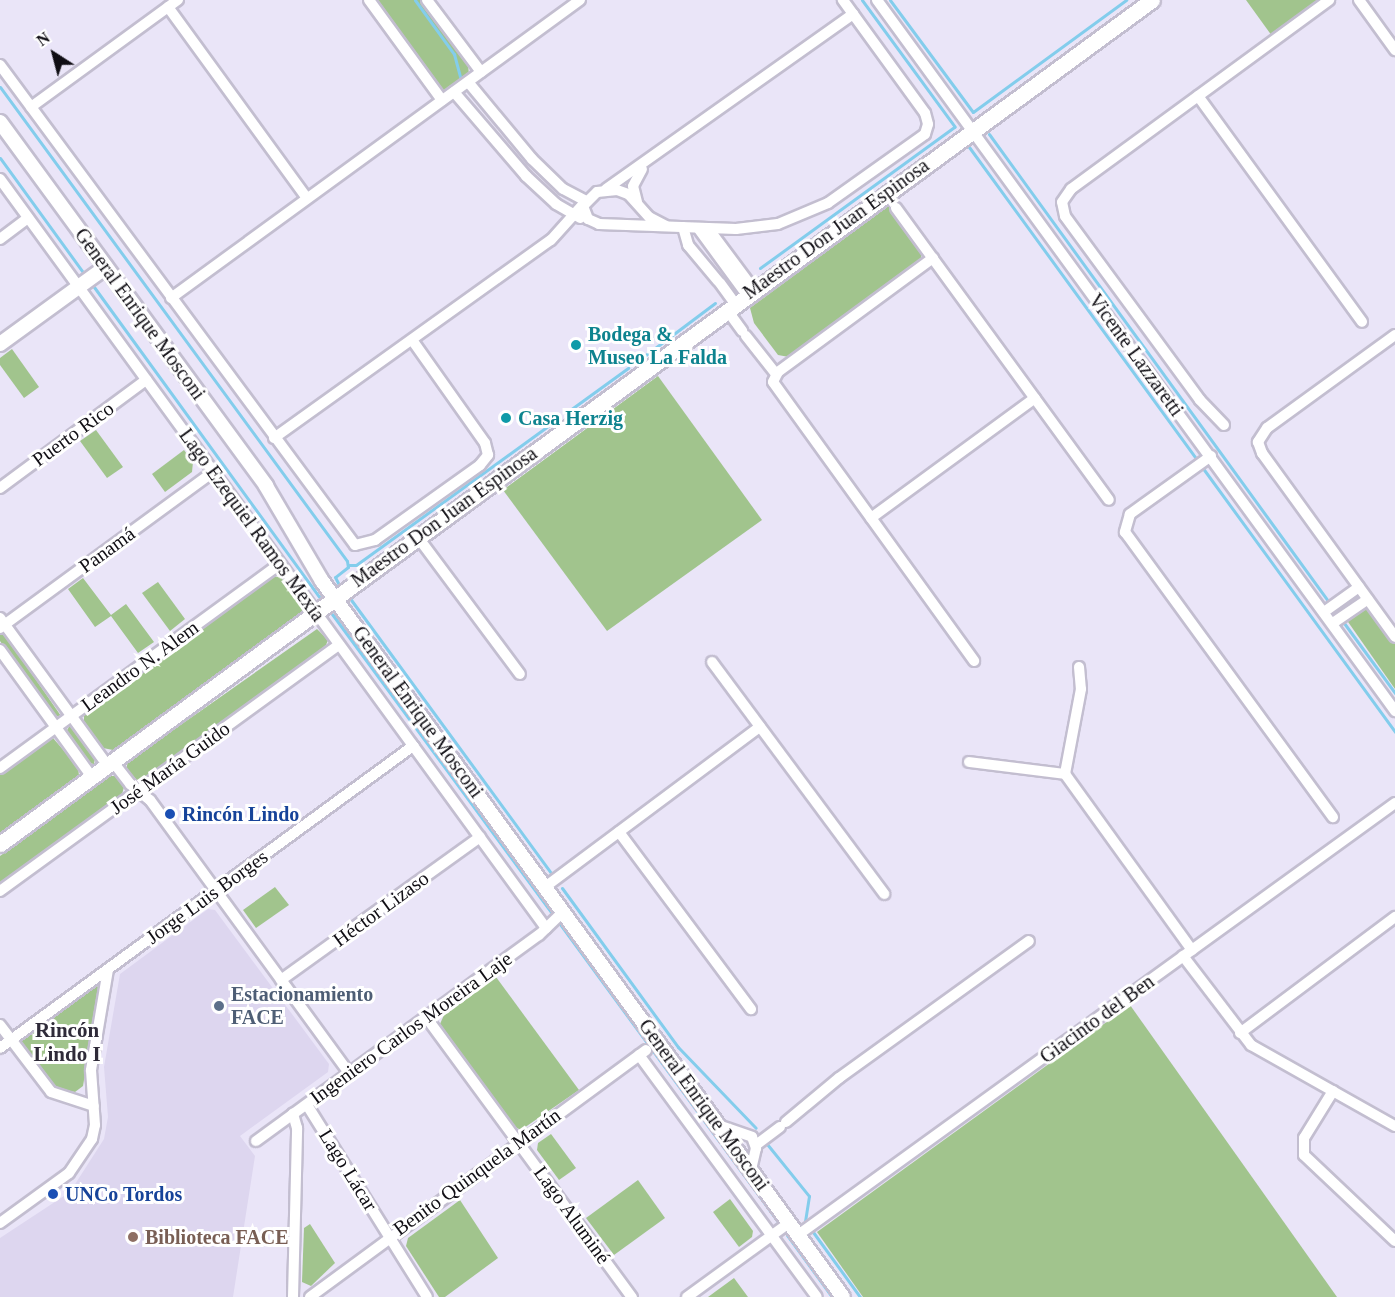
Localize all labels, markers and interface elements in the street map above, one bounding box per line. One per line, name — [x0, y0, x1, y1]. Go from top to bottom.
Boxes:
north arrow — [24, 24, 84, 84]
text: N — [33, 29, 53, 49]
street label: Maestro Don Juan Espinosa — [738, 154, 934, 304]
street label: General Enrique Mosconi — [70, 223, 210, 405]
street label: Vicente Lazzaretti — [1083, 289, 1189, 421]
place label: Bodega & Museo La Falda — [588, 322, 727, 369]
marker: Bodega & Museo La Falda — [569, 338, 583, 352]
street label: Puerto Rico — [28, 396, 118, 472]
place label: Casa Herzig — [518, 406, 623, 430]
marker: Casa Herzig — [499, 411, 513, 425]
street label: Lago Ezequiel Ramos Mexía — [174, 424, 330, 626]
street label: Maestro Don Juan Espinosa — [346, 442, 542, 592]
street label: Panamá — [74, 522, 140, 578]
street label: Leandro N. Alem — [76, 615, 204, 717]
street label: General Enrique Mosconi — [348, 621, 488, 803]
street label: José María Guido — [105, 717, 235, 819]
place label: Rincón Lindo — [182, 802, 299, 826]
marker: Rincón Lindo — [163, 807, 177, 821]
street label: Jorge Luis Borges — [141, 845, 273, 949]
street label: Héctor Lizaso — [328, 866, 434, 952]
street label: Ingeniero Carlos Moreira Laje — [305, 947, 517, 1109]
street label: Giacinto del Ben — [1035, 969, 1159, 1069]
place label: Estacionamiento FACE — [231, 982, 373, 1029]
marker: Estacionamiento FACE — [212, 999, 226, 1013]
street label: General Enrique Mosconi — [634, 1014, 774, 1196]
district label: Rincón Lindo I — [33, 1017, 101, 1067]
street label: Benito Quinquela Martín — [389, 1103, 565, 1241]
street label: Lago Lácar — [314, 1125, 382, 1215]
street label: Lago Aluminé — [528, 1161, 616, 1269]
place label: UNCo Tordos — [65, 1182, 183, 1206]
marker: UNCo Tordos — [46, 1187, 60, 1201]
place label: Biblioteca FACE — [145, 1225, 289, 1249]
marker: Biblioteca FACE — [126, 1230, 140, 1244]

